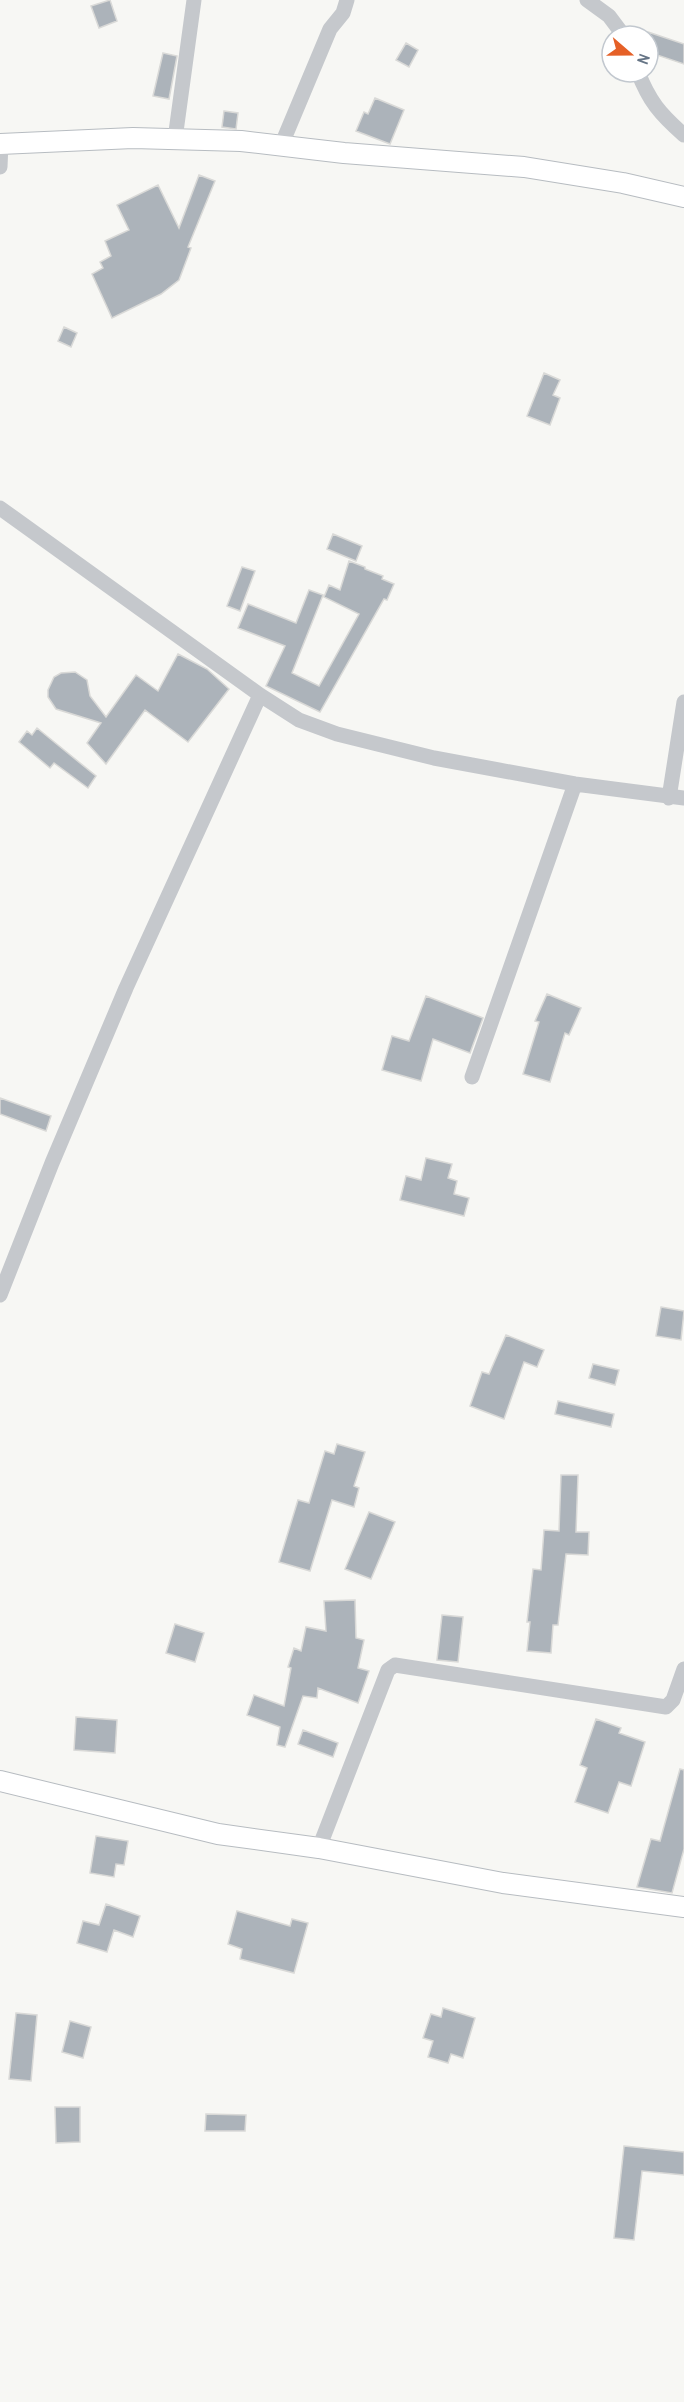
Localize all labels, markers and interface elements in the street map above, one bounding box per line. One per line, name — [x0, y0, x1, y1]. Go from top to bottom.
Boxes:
north arrow — [600, 24, 660, 84]
text: N — [632, 51, 656, 67]

